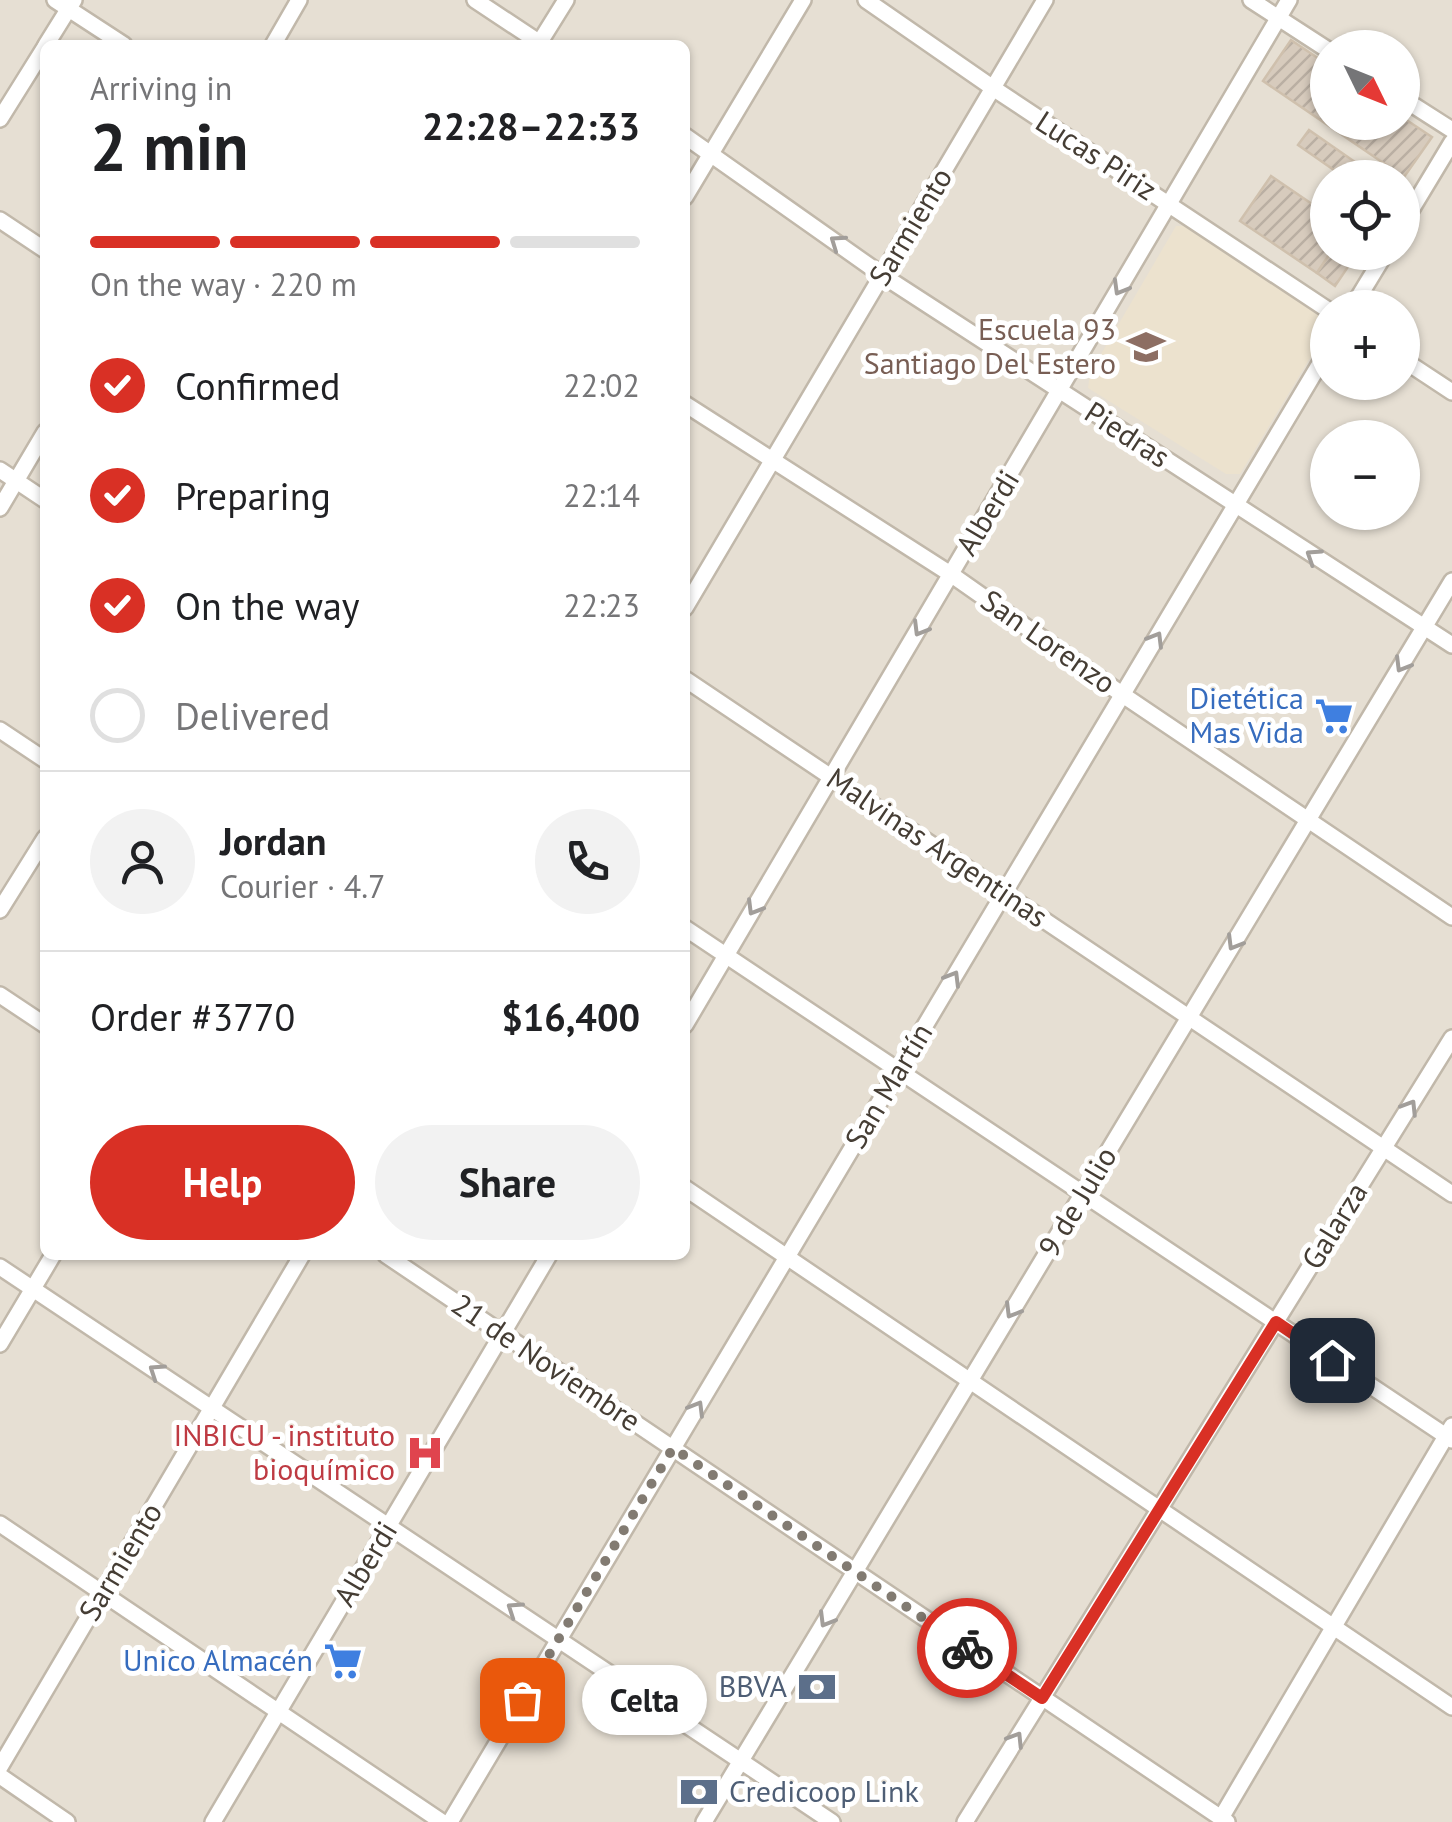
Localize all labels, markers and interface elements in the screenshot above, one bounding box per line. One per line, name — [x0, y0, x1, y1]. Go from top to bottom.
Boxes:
north arrow — [1310, 30, 1420, 140]
map controls — [1310, 30, 1420, 530]
text: Arriving in — [90, 67, 232, 109]
text: 22:28–22:33 — [422, 101, 640, 150]
street label: Lucas Piriz — [1029, 101, 1165, 208]
text: 2 min — [90, 104, 249, 188]
street label: Sarmiento — [859, 160, 960, 292]
button: locate — [1310, 160, 1420, 270]
one-way arrow — [829, 236, 848, 254]
text: On the way · 220 m — [90, 263, 357, 305]
one-way arrow — [1113, 277, 1132, 295]
button: + — [1310, 290, 1420, 400]
place label: Escuela 93 Santiago Del Estero — [864, 309, 1116, 382]
school or university icon: Escuela 93 Santiago Del Estero — [1125, 326, 1167, 368]
icon: check — [90, 358, 145, 413]
text: Confirmed — [175, 361, 341, 410]
text: 22:02 — [563, 364, 640, 406]
street label: Piedras — [1078, 392, 1178, 476]
button: − — [1310, 420, 1420, 530]
street label: Alberdi — [946, 463, 1027, 562]
icon: check — [90, 468, 145, 523]
text: Preparing — [175, 471, 331, 520]
text: 22:14 — [563, 474, 640, 516]
one-way arrow — [1306, 549, 1324, 568]
icon: check — [90, 578, 145, 633]
street label: San Lorenzo — [974, 580, 1124, 701]
text: On the way — [175, 581, 360, 630]
text: 22:23 — [563, 584, 640, 626]
one-way arrow — [913, 618, 932, 636]
one-way arrow — [1144, 632, 1163, 650]
one-way arrow — [1395, 654, 1414, 672]
place label: Dietética Mas Vida — [1189, 678, 1304, 751]
text: Delivered — [175, 691, 330, 740]
supermarket icon: Dietética Mas Vida — [1313, 695, 1355, 737]
street label: Malvinas Argentinas — [820, 758, 1056, 935]
button: person — [90, 809, 195, 914]
button: phone — [535, 809, 640, 914]
text: Jordan — [220, 816, 326, 865]
text: Courier · 4.7 — [220, 865, 386, 907]
one-way arrow — [747, 897, 766, 915]
one-way arrow — [1227, 932, 1246, 950]
one-way arrow — [941, 971, 960, 989]
text: Order #3770 — [90, 992, 295, 1041]
text: $16,400 — [501, 992, 640, 1041]
street label: San Martín — [835, 1015, 940, 1155]
one-way arrow — [1397, 1099, 1416, 1117]
button: Help — [90, 1125, 355, 1240]
button: Share — [375, 1125, 640, 1240]
street label: 9 de Julio — [1029, 1139, 1125, 1263]
street label: Galarza — [1292, 1174, 1376, 1276]
street label: 21 de Noviembre — [445, 1284, 649, 1439]
one-way arrow — [1005, 1300, 1024, 1318]
pin — [1290, 1318, 1375, 1403]
icon: home — [1305, 1333, 1360, 1388]
one-way arrow — [149, 1365, 168, 1383]
one-way arrow — [685, 1401, 704, 1419]
place label: INBICU - instituto bioquímico — [174, 1415, 395, 1488]
hospital icon: INBICU - instituto bioquímico — [404, 1432, 446, 1474]
street label: Sarmiento — [69, 1495, 170, 1627]
street label: Alberdi — [324, 1514, 405, 1613]
courier — [917, 1598, 1017, 1698]
one-way arrow — [507, 1603, 525, 1622]
one-way arrow — [819, 1609, 838, 1627]
icon: bike — [940, 1621, 995, 1676]
place label: Unico Almacén — [123, 1640, 313, 1679]
supermarket icon: Unico Almacén — [322, 1640, 364, 1682]
pin — [480, 1658, 565, 1743]
callout: Celta — [582, 1665, 707, 1735]
place label: BBVA — [719, 1666, 787, 1705]
bank icon: BBVA — [796, 1666, 838, 1708]
icon: bag — [495, 1673, 550, 1728]
text: Celta — [610, 1679, 679, 1721]
one-way arrow — [1004, 1732, 1023, 1750]
bank icon: Credicoop Link — [678, 1771, 720, 1813]
place label: Credicoop Link — [729, 1771, 919, 1810]

